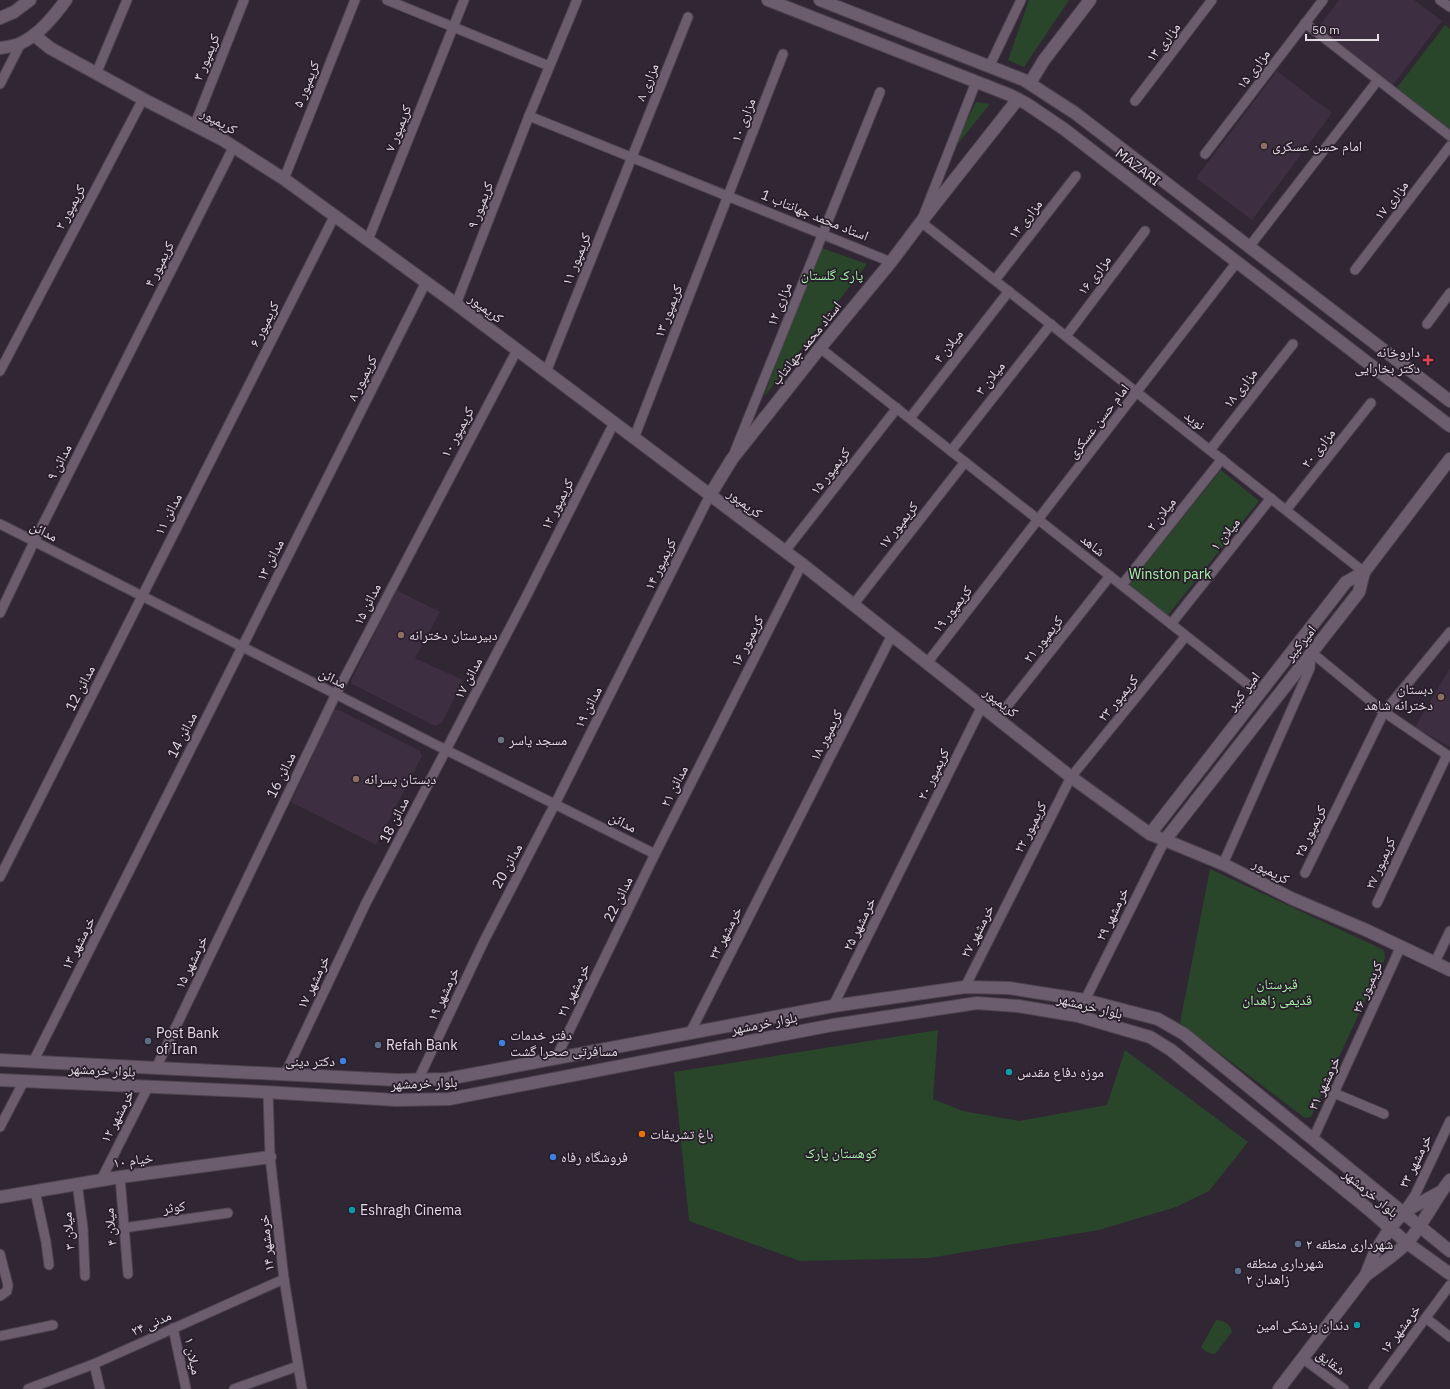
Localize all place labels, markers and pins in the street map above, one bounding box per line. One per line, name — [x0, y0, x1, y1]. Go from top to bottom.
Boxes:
place label: امام حسن عسکری — [1272, 137, 1362, 156]
marker: امام حسن عسکری — [1259, 141, 1269, 151]
place label: داروخانه دکتر بخارایی — [1355, 343, 1420, 377]
marker: داروخانه دکتر بخارایی — [1423, 355, 1433, 365]
place label: دبیرستان دخترانه — [409, 626, 498, 644]
marker: دبیرستان دخترانه — [396, 630, 406, 640]
place label: دبستان دخترانه شاهد — [1364, 680, 1433, 714]
marker: دبستان دخترانه شاهد — [1436, 692, 1446, 702]
place label: مسجد یاسر — [508, 731, 567, 749]
marker: مسجد یاسر — [496, 735, 506, 745]
place label: دبستان پسرانه — [364, 770, 436, 788]
marker: دبستان پسرانه — [351, 774, 361, 784]
place label: Post Bank of Iran — [156, 1024, 220, 1058]
place label: دفتر خدمات مسافرتی صحرا گشت — [510, 1026, 618, 1060]
marker: Post Bank of Iran — [143, 1036, 153, 1046]
place label: Refah Bank — [386, 1036, 458, 1054]
marker: دفتر خدمات مسافرتی صحرا گشت — [497, 1038, 507, 1048]
marker: Refah Bank — [373, 1040, 383, 1050]
place label: دکتر دینی — [285, 1052, 335, 1070]
marker: دکتر دینی — [338, 1056, 348, 1066]
place label: موزه دفاع مقدس — [1017, 1063, 1104, 1082]
marker: موزه دفاع مقدس — [1004, 1067, 1014, 1077]
place label: باغ تشریفات — [650, 1125, 714, 1144]
marker: باغ تشریفات — [637, 1129, 647, 1139]
place label: فروشگاه رفاه — [561, 1148, 628, 1166]
marker: فروشگاه رفاه — [548, 1152, 558, 1162]
place label: Eshragh Cinema — [360, 1201, 462, 1219]
marker: Eshragh Cinema — [347, 1205, 357, 1215]
place label: شهرداری منطقه ۲ — [1306, 1235, 1393, 1253]
marker: شهرداری منطقه ۲ — [1293, 1239, 1303, 1249]
place label: شهرداری منطقه ۲ زاهدان — [1246, 1254, 1324, 1288]
marker: شهرداری منطقه ۲ زاهدان — [1233, 1266, 1243, 1276]
place label: دندان پزشکی امین — [1256, 1316, 1349, 1334]
marker: دندان پزشکی امین — [1352, 1320, 1362, 1330]

